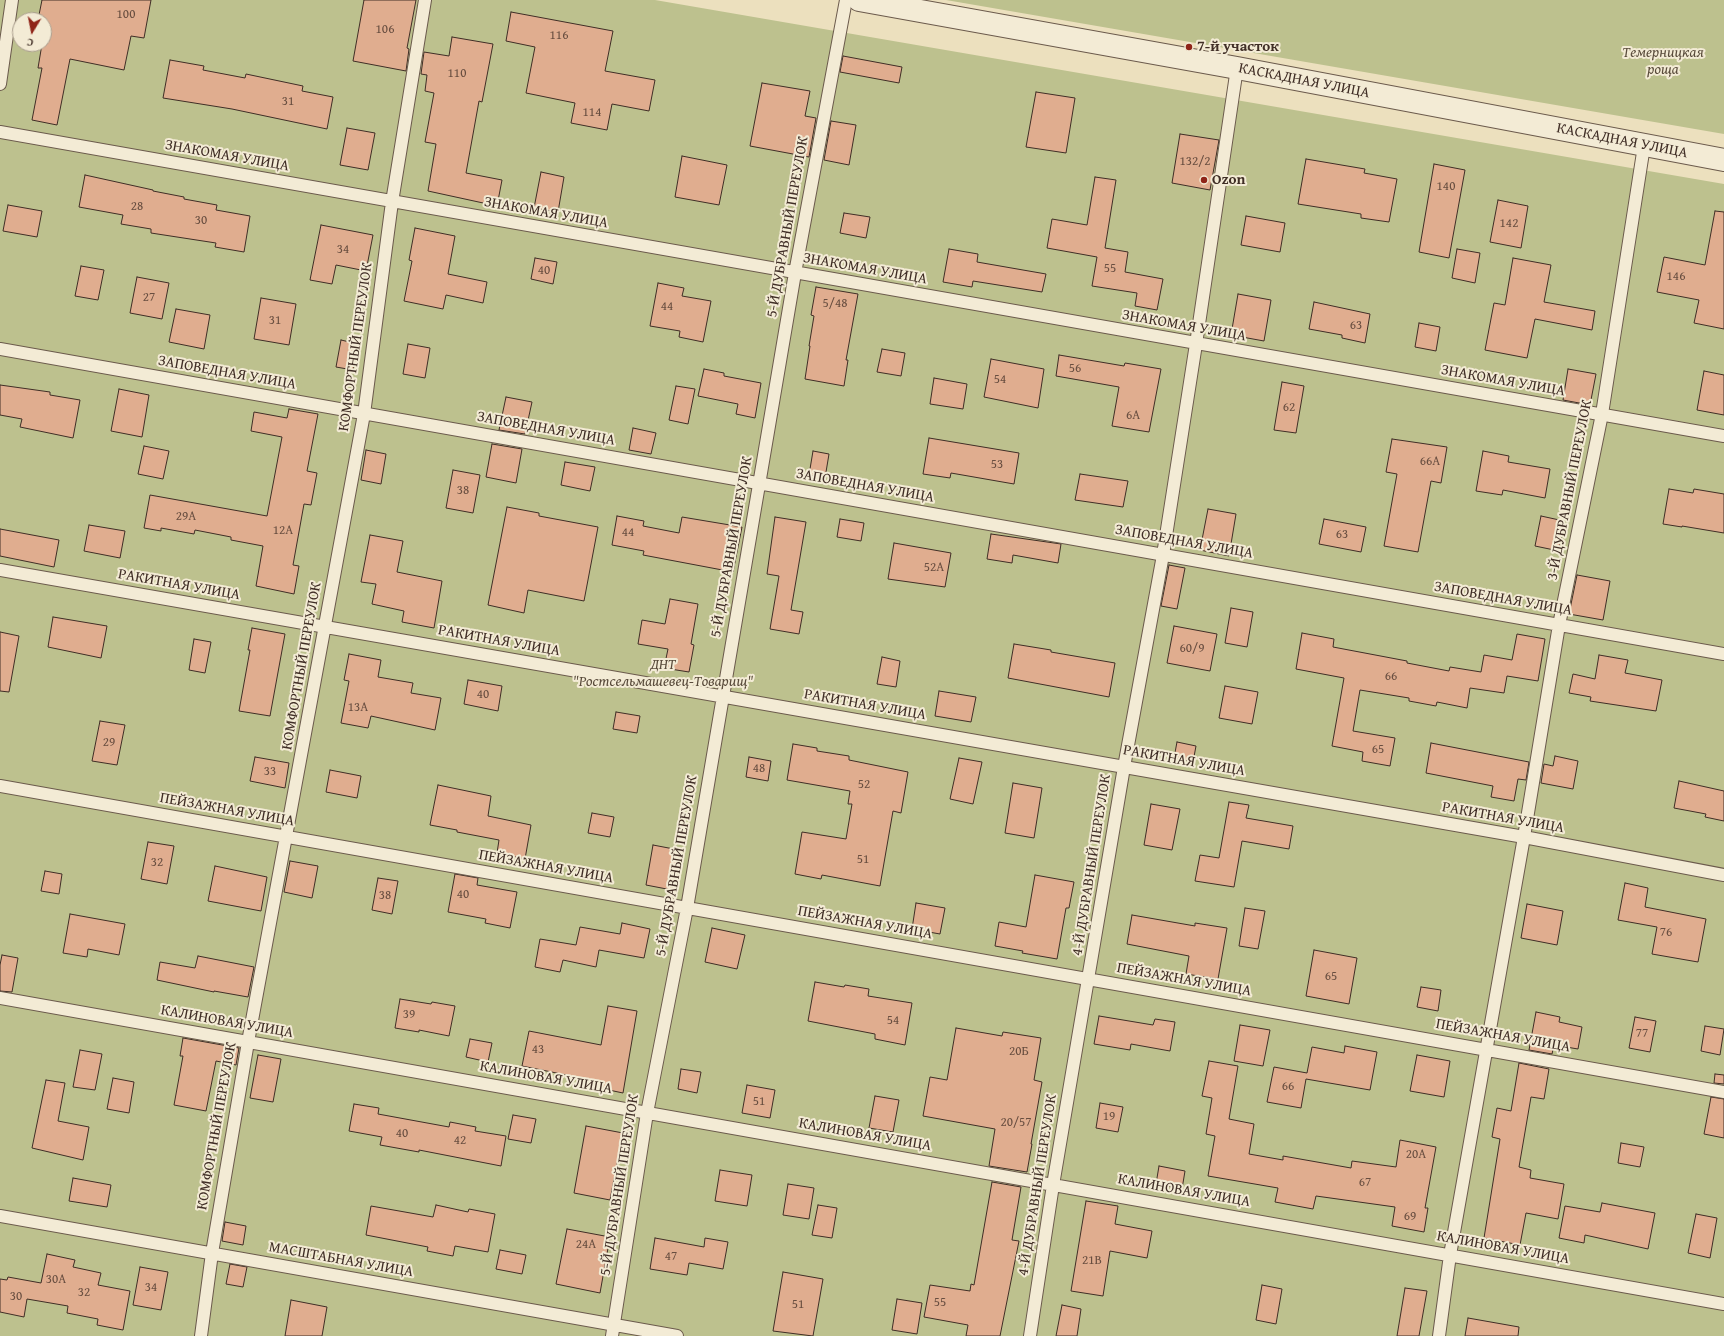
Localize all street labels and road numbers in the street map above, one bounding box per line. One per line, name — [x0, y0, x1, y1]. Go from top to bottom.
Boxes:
street label: КАСКАДНАЯ УЛИЦА — [1237, 59, 1371, 103]
street label: КАСКАДНАЯ УЛИЦА — [1555, 119, 1689, 163]
street label: 5-Й ДУБРАВНЫЙ ПЕРЕУЛОК — [763, 135, 813, 319]
street label: ЗНАКОМАЯ УЛИЦА — [164, 136, 290, 176]
street label: ЗНАКОМАЯ УЛИЦА — [483, 193, 609, 233]
street label: ЗНАКОМАЯ УЛИЦА — [802, 249, 928, 289]
street label: КОМФОРТНЫЙ ПЕРЕУЛОК — [335, 261, 377, 433]
street label: ЗНАКОМАЯ УЛИЦА — [1121, 306, 1247, 346]
street label: ЗАПОВЕДНАЯ УЛИЦА — [156, 352, 298, 394]
street label: ЗНАКОМАЯ УЛИЦА — [1440, 361, 1566, 401]
street label: 3-Й ДУБРАВНЫЙ ПЕРЕУЛОК — [1544, 398, 1596, 582]
street label: ЗАПОВЕДНАЯ УЛИЦА — [475, 408, 617, 450]
street label: 5-Й ДУБРАВНЫЙ ПЕРЕУЛОК — [707, 455, 757, 639]
street label: ЗАПОВЕДНАЯ УЛИЦА — [794, 465, 936, 507]
street label: ЗАПОВЕДНАЯ УЛИЦА — [1113, 521, 1255, 563]
street label: РАКИТНАЯ УЛИЦА — [117, 565, 241, 605]
street label: ЗАПОВЕДНАЯ УЛИЦА — [1432, 578, 1574, 620]
street label: КОМФОРТНЫЙ ПЕРЕУЛОК — [278, 581, 326, 751]
street label: РАКИТНАЯ УЛИЦА — [437, 621, 561, 661]
street label: РАКИТНАЯ УЛИЦА — [803, 685, 927, 725]
street label: РАКИТНАЯ УЛИЦА — [1122, 741, 1246, 781]
street label: 4-Й ДУБРАВНЫЙ ПЕРЕУЛОК — [1069, 773, 1115, 957]
street label: 5-Й ДУБРАВНЫЙ ПЕРЕУЛОК — [652, 774, 702, 958]
street label: ПЕЙЗАЖНАЯ УЛИЦА — [158, 789, 296, 831]
street label: РАКИТНАЯ УЛИЦА — [1441, 798, 1565, 838]
street label: ПЕЙЗАЖНАЯ УЛИЦА — [477, 846, 615, 888]
street label: ПЕЙЗАЖНАЯ УЛИЦА — [796, 902, 934, 944]
street label: ПЕЙЗАЖНАЯ УЛИЦА — [1115, 959, 1253, 1001]
street label: КАЛИНОВАЯ УЛИЦА — [159, 1001, 295, 1043]
street label: ПЕЙЗАЖНАЯ УЛИЦА — [1434, 1015, 1572, 1057]
street label: КОМФОРТНЫЙ ПЕРЕУЛОК — [193, 1041, 241, 1211]
street label: КАЛИНОВАЯ УЛИЦА — [478, 1057, 614, 1099]
street label: 5-Й ДУБРАВНЫЙ ПЕРЕУЛОК — [597, 1093, 643, 1277]
street label: 4-Й ДУБРАВНЫЙ ПЕРЕУЛОК — [1015, 1093, 1061, 1277]
street label: КАЛИНОВАЯ УЛИЦА — [797, 1114, 933, 1156]
street label: КАЛИНОВАЯ УЛИЦА — [1116, 1170, 1252, 1212]
street label: КАЛИНОВАЯ УЛИЦА — [1435, 1227, 1571, 1269]
street label: МАСШТАБНАЯ УЛИЦА — [267, 1238, 415, 1282]

